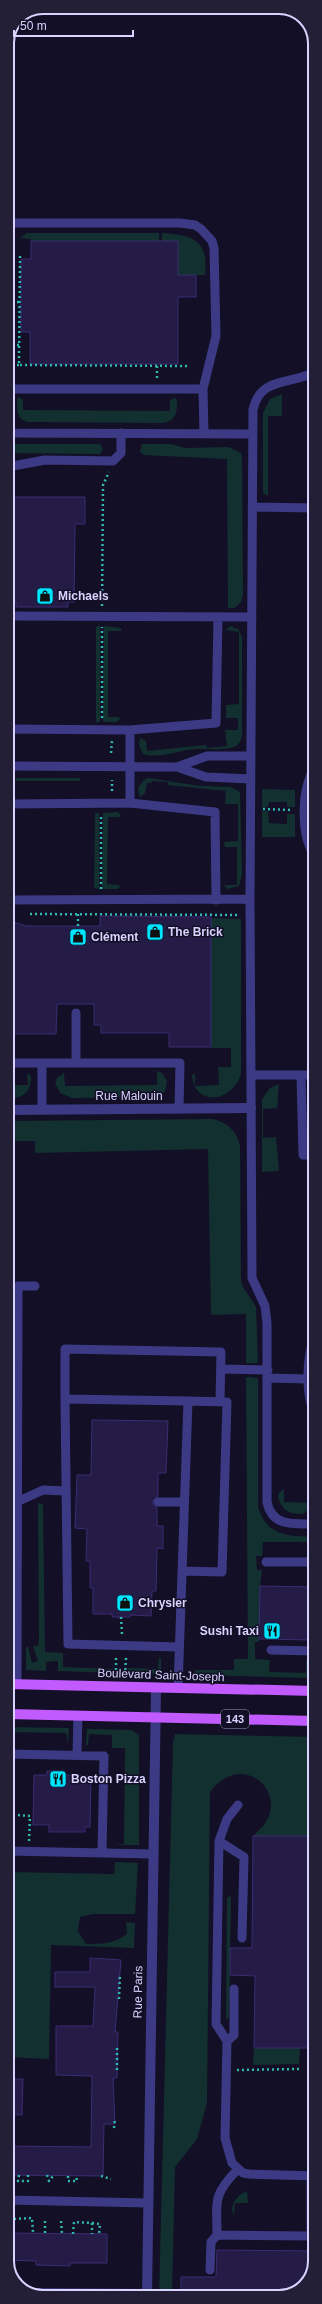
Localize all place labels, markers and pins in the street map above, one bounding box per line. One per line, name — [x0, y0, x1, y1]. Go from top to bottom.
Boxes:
shop icon: Michaels — [35, 586, 55, 606]
place label: Michaels — [58, 589, 109, 603]
shop icon: The Brick — [145, 922, 165, 942]
place label: The Brick — [168, 925, 223, 939]
shop icon: Clément — [68, 927, 88, 947]
place label: Clément — [91, 930, 138, 944]
shop icon: Chrysler — [115, 1593, 135, 1613]
place label: Chrysler — [138, 1596, 187, 1610]
restaurant icon: Sushi Taxi — [262, 1621, 282, 1641]
place label: Sushi Taxi — [200, 1624, 259, 1638]
restaurant icon: Boston Pizza — [48, 1769, 68, 1789]
place label: Boston Pizza — [71, 1772, 146, 1786]

